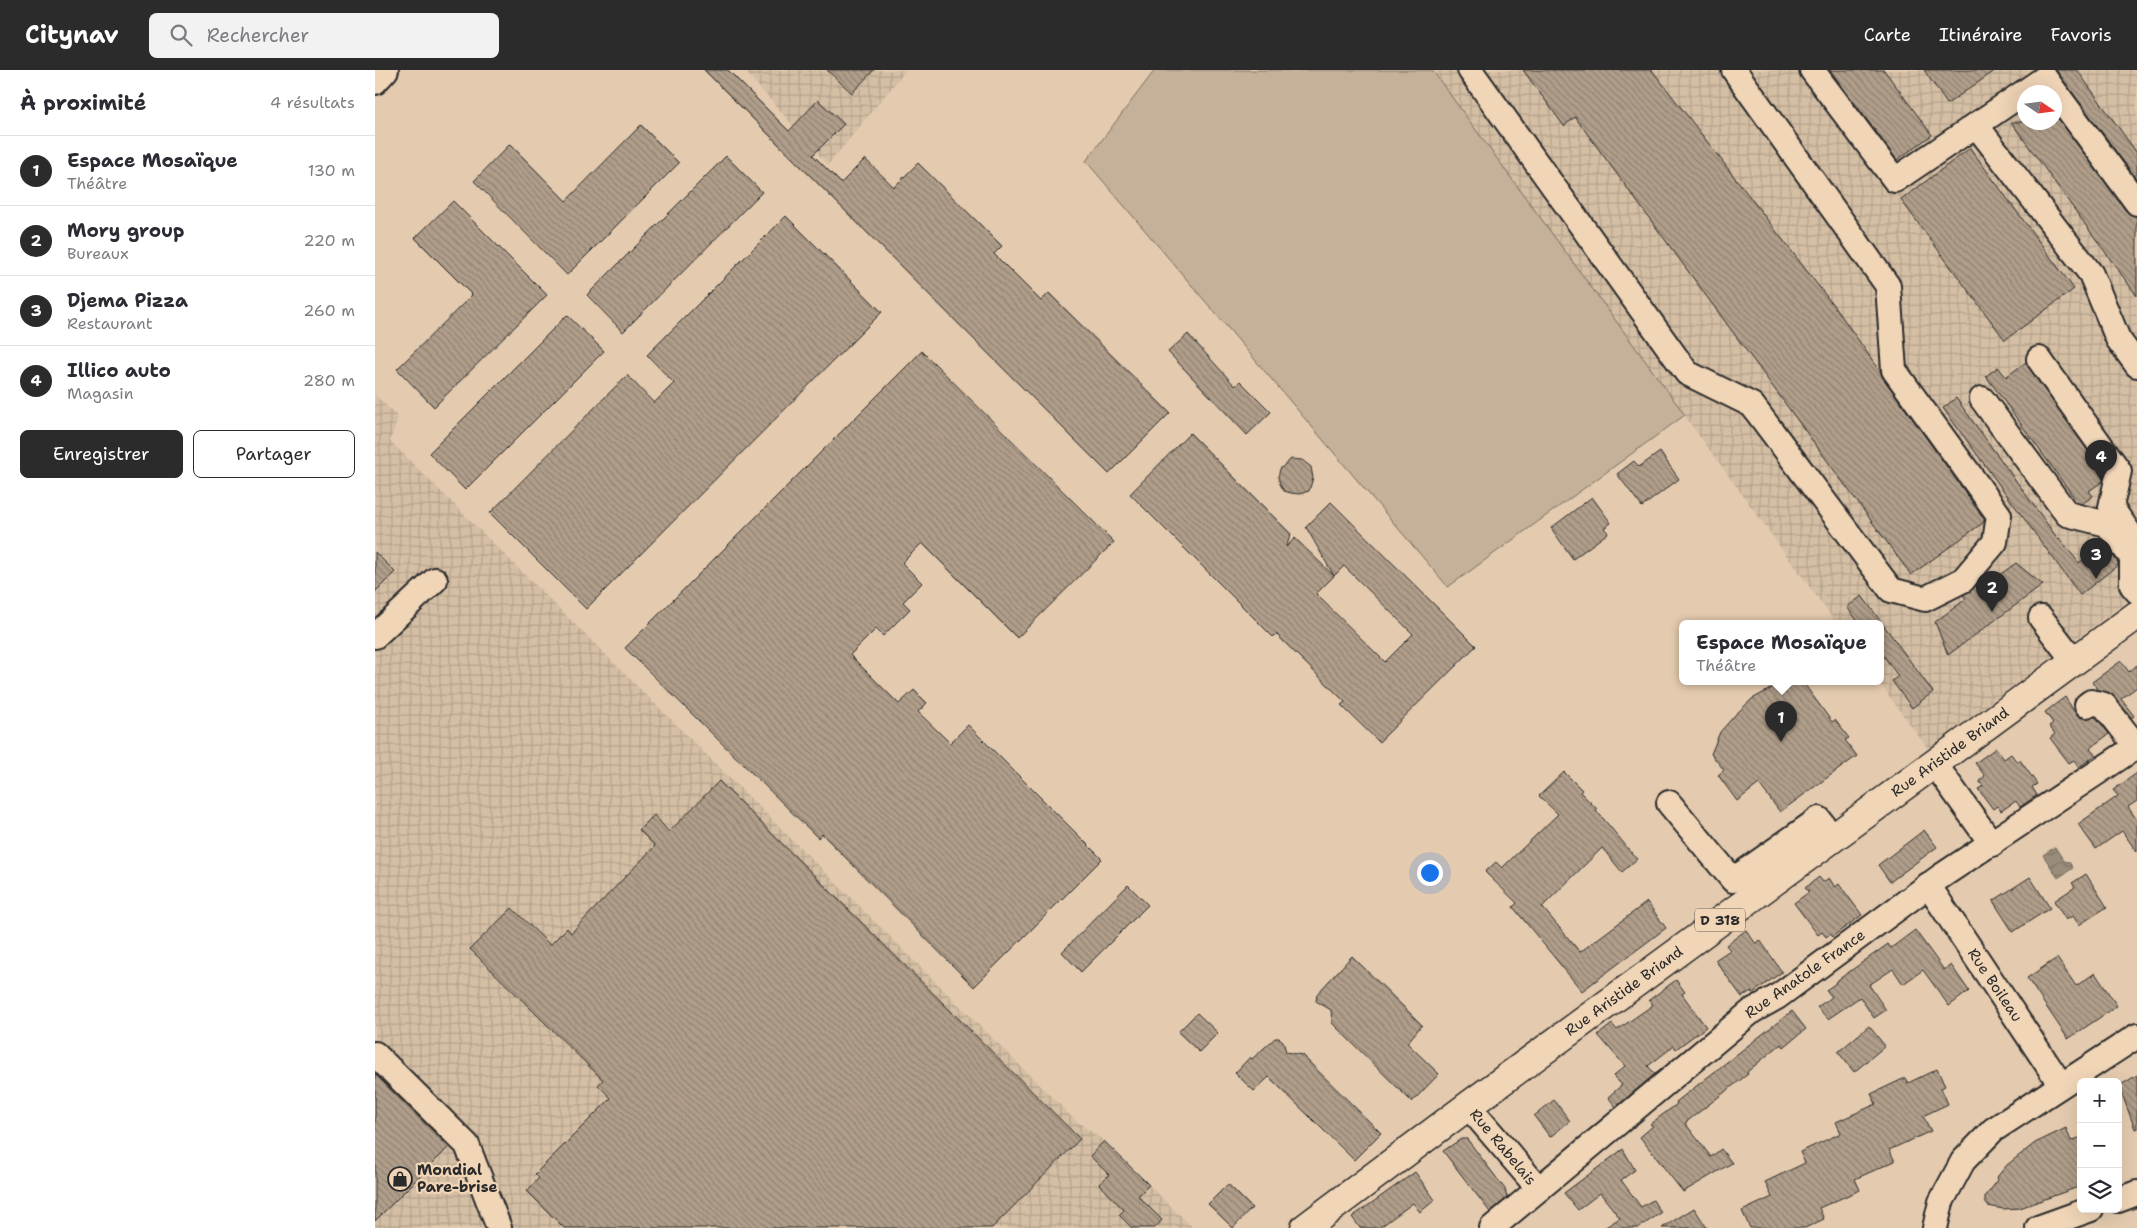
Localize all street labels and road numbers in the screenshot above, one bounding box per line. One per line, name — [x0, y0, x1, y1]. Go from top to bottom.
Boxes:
street label: Rue Aristide Briand — [1887, 702, 2013, 802]
road number: D 318 — [1695, 908, 1745, 932]
street label: Rue Anatole France — [1741, 925, 1869, 1023]
street label: Rue Aristide Briand — [1561, 941, 1687, 1041]
street label: Rue Boileau — [1963, 944, 2027, 1026]
street label: Rue Rabelais — [1465, 1105, 1541, 1189]

